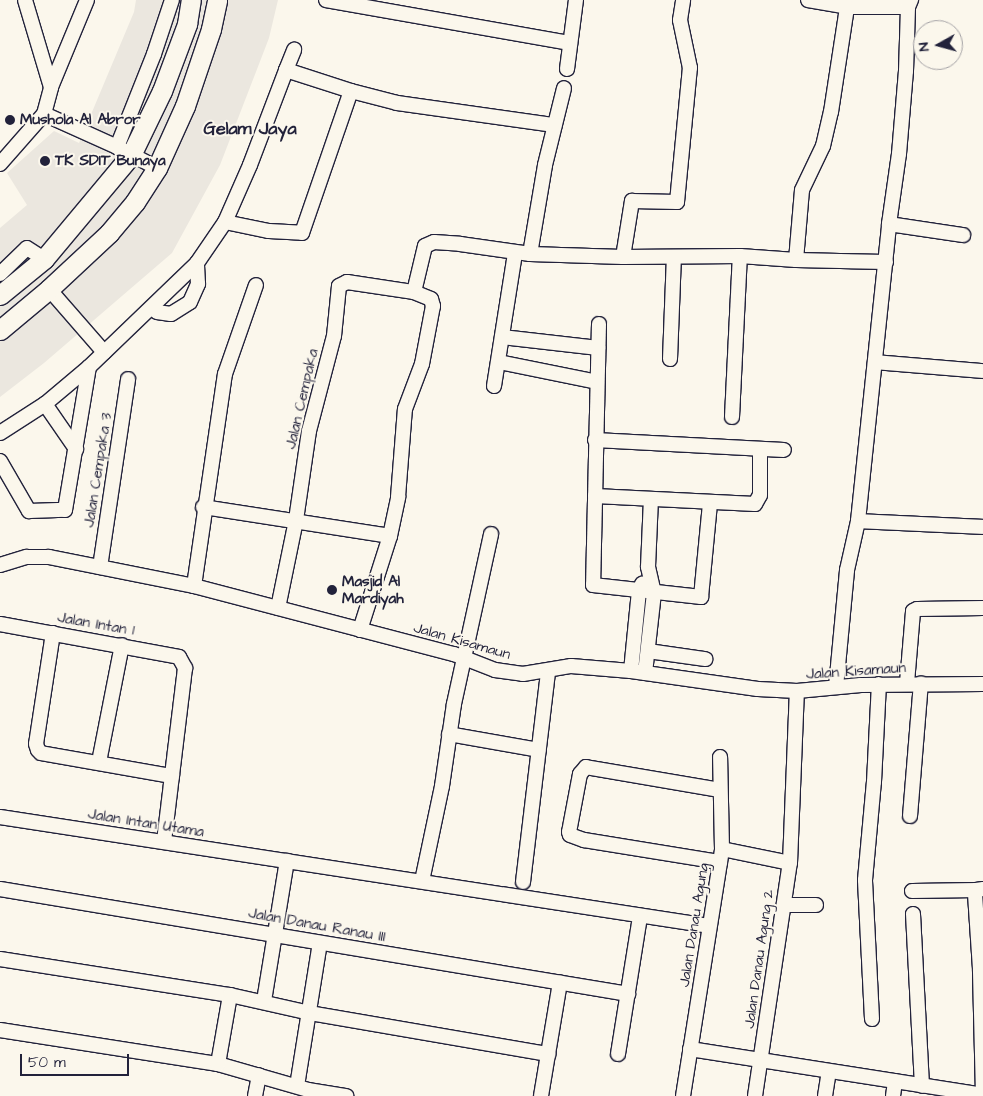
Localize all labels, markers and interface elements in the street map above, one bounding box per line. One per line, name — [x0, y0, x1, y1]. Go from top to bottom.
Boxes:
north arrow — [913, 20, 963, 70]
text: N — [914, 41, 935, 52]
place label: Mushola Al Abror — [20, 111, 140, 129]
marker: Mushola Al Abror — [4, 114, 16, 126]
district label: Gelam Jaya — [203, 118, 297, 140]
place label: TK SDIT Bunaya — [55, 152, 166, 170]
marker: TK SDIT Bunaya — [39, 155, 51, 167]
street label: Jalan Cempaka — [282, 347, 322, 451]
street label: Jalan Cempaka 3 — [80, 411, 116, 529]
place label: Masjid Al Mardiyah — [342, 572, 404, 607]
marker: Masjid Al Mardiyah — [326, 584, 338, 596]
street label: Jalan Intan 1 — [56, 608, 136, 640]
street label: Jalan Kisamaun — [411, 619, 513, 663]
street label: Jalan Kisamaun — [805, 659, 907, 683]
street label: Jalan Intan Utama — [87, 805, 205, 841]
street label: Jalan Danau Agung — [675, 862, 713, 988]
street label: Jalan Danau Agung 2 — [740, 888, 778, 1030]
street label: Jalan Danau Ranau III — [247, 904, 387, 946]
scale bar — [22, 1044, 131, 1076]
text: 50 m — [28, 1052, 66, 1073]

